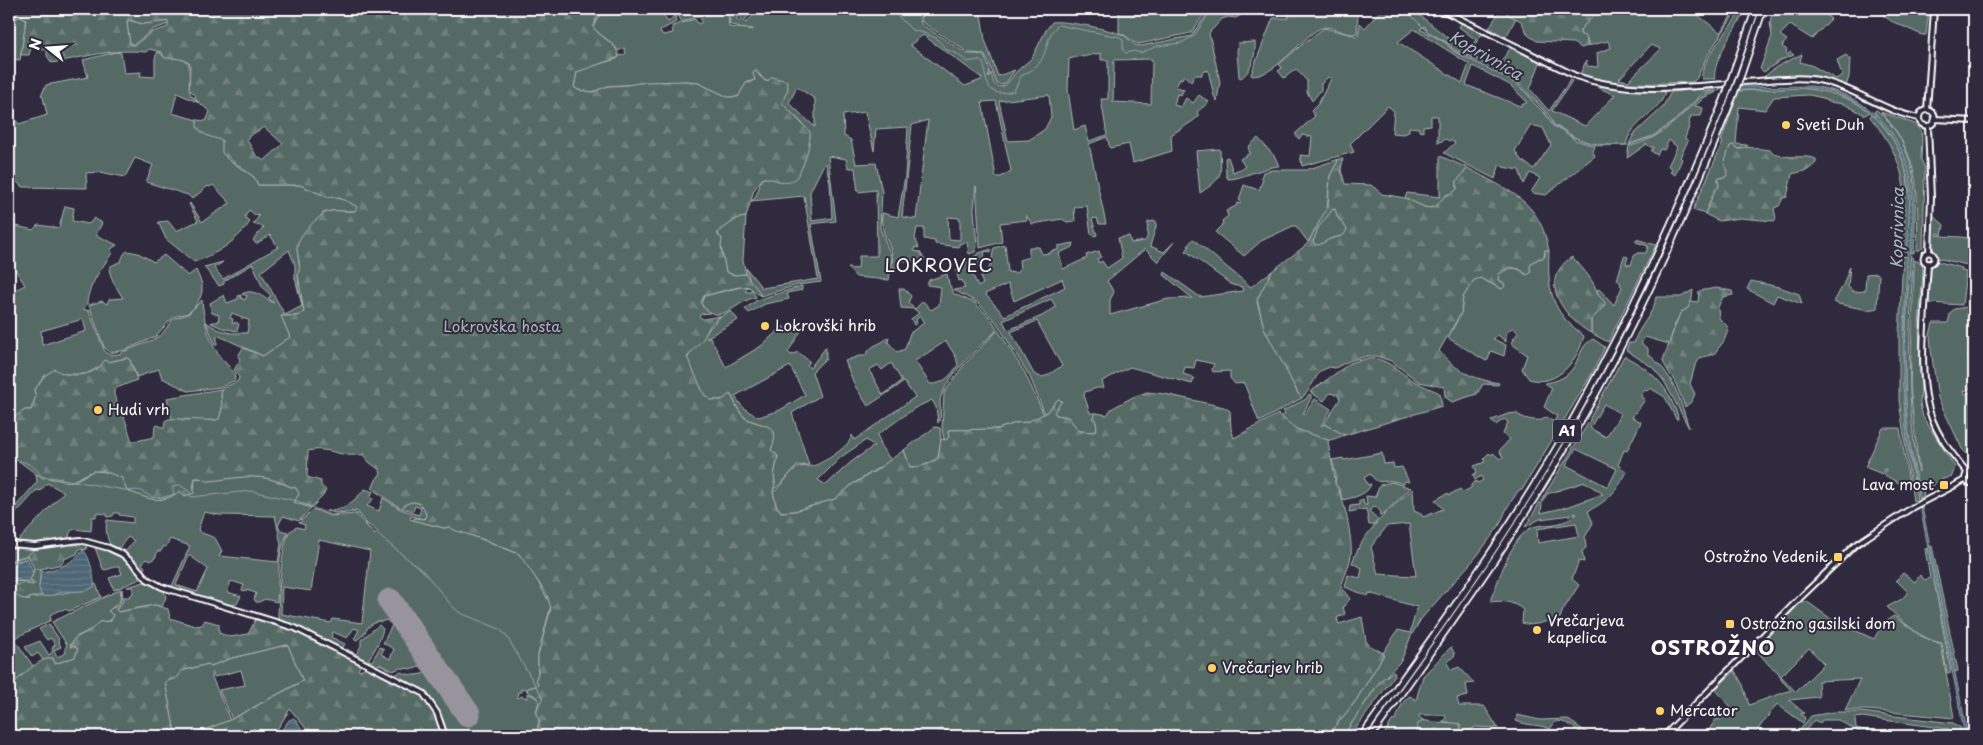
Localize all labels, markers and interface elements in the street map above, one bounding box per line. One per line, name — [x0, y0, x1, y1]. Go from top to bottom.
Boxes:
north arrow — [22, 22, 72, 72]
water label: Koprivnica — [1445, 24, 1528, 85]
text: N — [23, 36, 47, 52]
place label: Sveti Duh — [1796, 112, 1865, 135]
marker: Sveti Duh — [1780, 119, 1792, 131]
water label: Koprivnica — [1883, 186, 1909, 269]
district label: LOKROVEC — [885, 251, 993, 278]
place label: Lokrovški hrib — [775, 313, 876, 336]
park label: Lokrovška hosta — [443, 314, 561, 337]
marker: Lokrovški hrib — [759, 320, 771, 332]
place label: Hudi vrh — [108, 397, 169, 420]
marker: Hudi vrh — [92, 404, 104, 416]
road number: A1 — [1553, 420, 1581, 442]
place label: Lava most — [1862, 472, 1934, 495]
marker: Lava most — [1938, 479, 1950, 491]
place label: Ostrožno Vedenik — [1704, 544, 1828, 567]
marker: Ostrožno Vedenik — [1832, 551, 1844, 563]
place label: Vrečarjeva kapelica — [1547, 608, 1624, 648]
place label: Ostrožno gasilski dom — [1740, 611, 1896, 634]
marker: Ostrožno gasilski dom — [1724, 618, 1736, 630]
marker: Vrečarjeva kapelica — [1531, 624, 1543, 636]
district label: OSTROŽNO — [1651, 632, 1775, 662]
place label: Vrečarjev hrib — [1222, 655, 1323, 678]
marker: Vrečarjev hrib — [1206, 662, 1218, 674]
place label: Mercator — [1670, 698, 1738, 721]
marker: Mercator — [1654, 705, 1666, 717]

